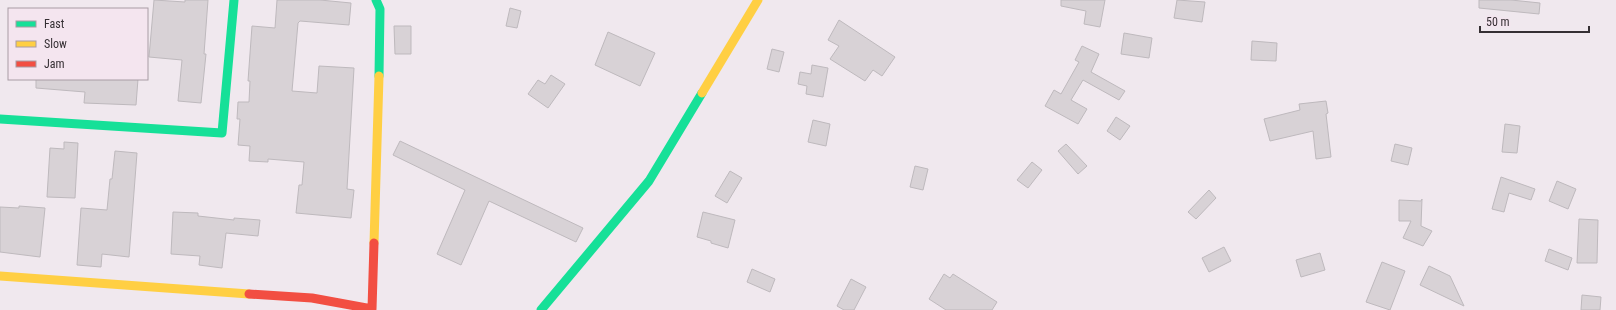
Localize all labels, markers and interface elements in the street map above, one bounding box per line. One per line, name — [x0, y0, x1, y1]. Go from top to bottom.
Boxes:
legend — [8, 8, 148, 80]
scale bar — [1480, 8, 1589, 34]
text: 50 m — [1486, 15, 1510, 29]
text: Fast — [44, 17, 65, 31]
text: Slow — [44, 37, 67, 51]
text: Jam — [44, 57, 65, 71]

